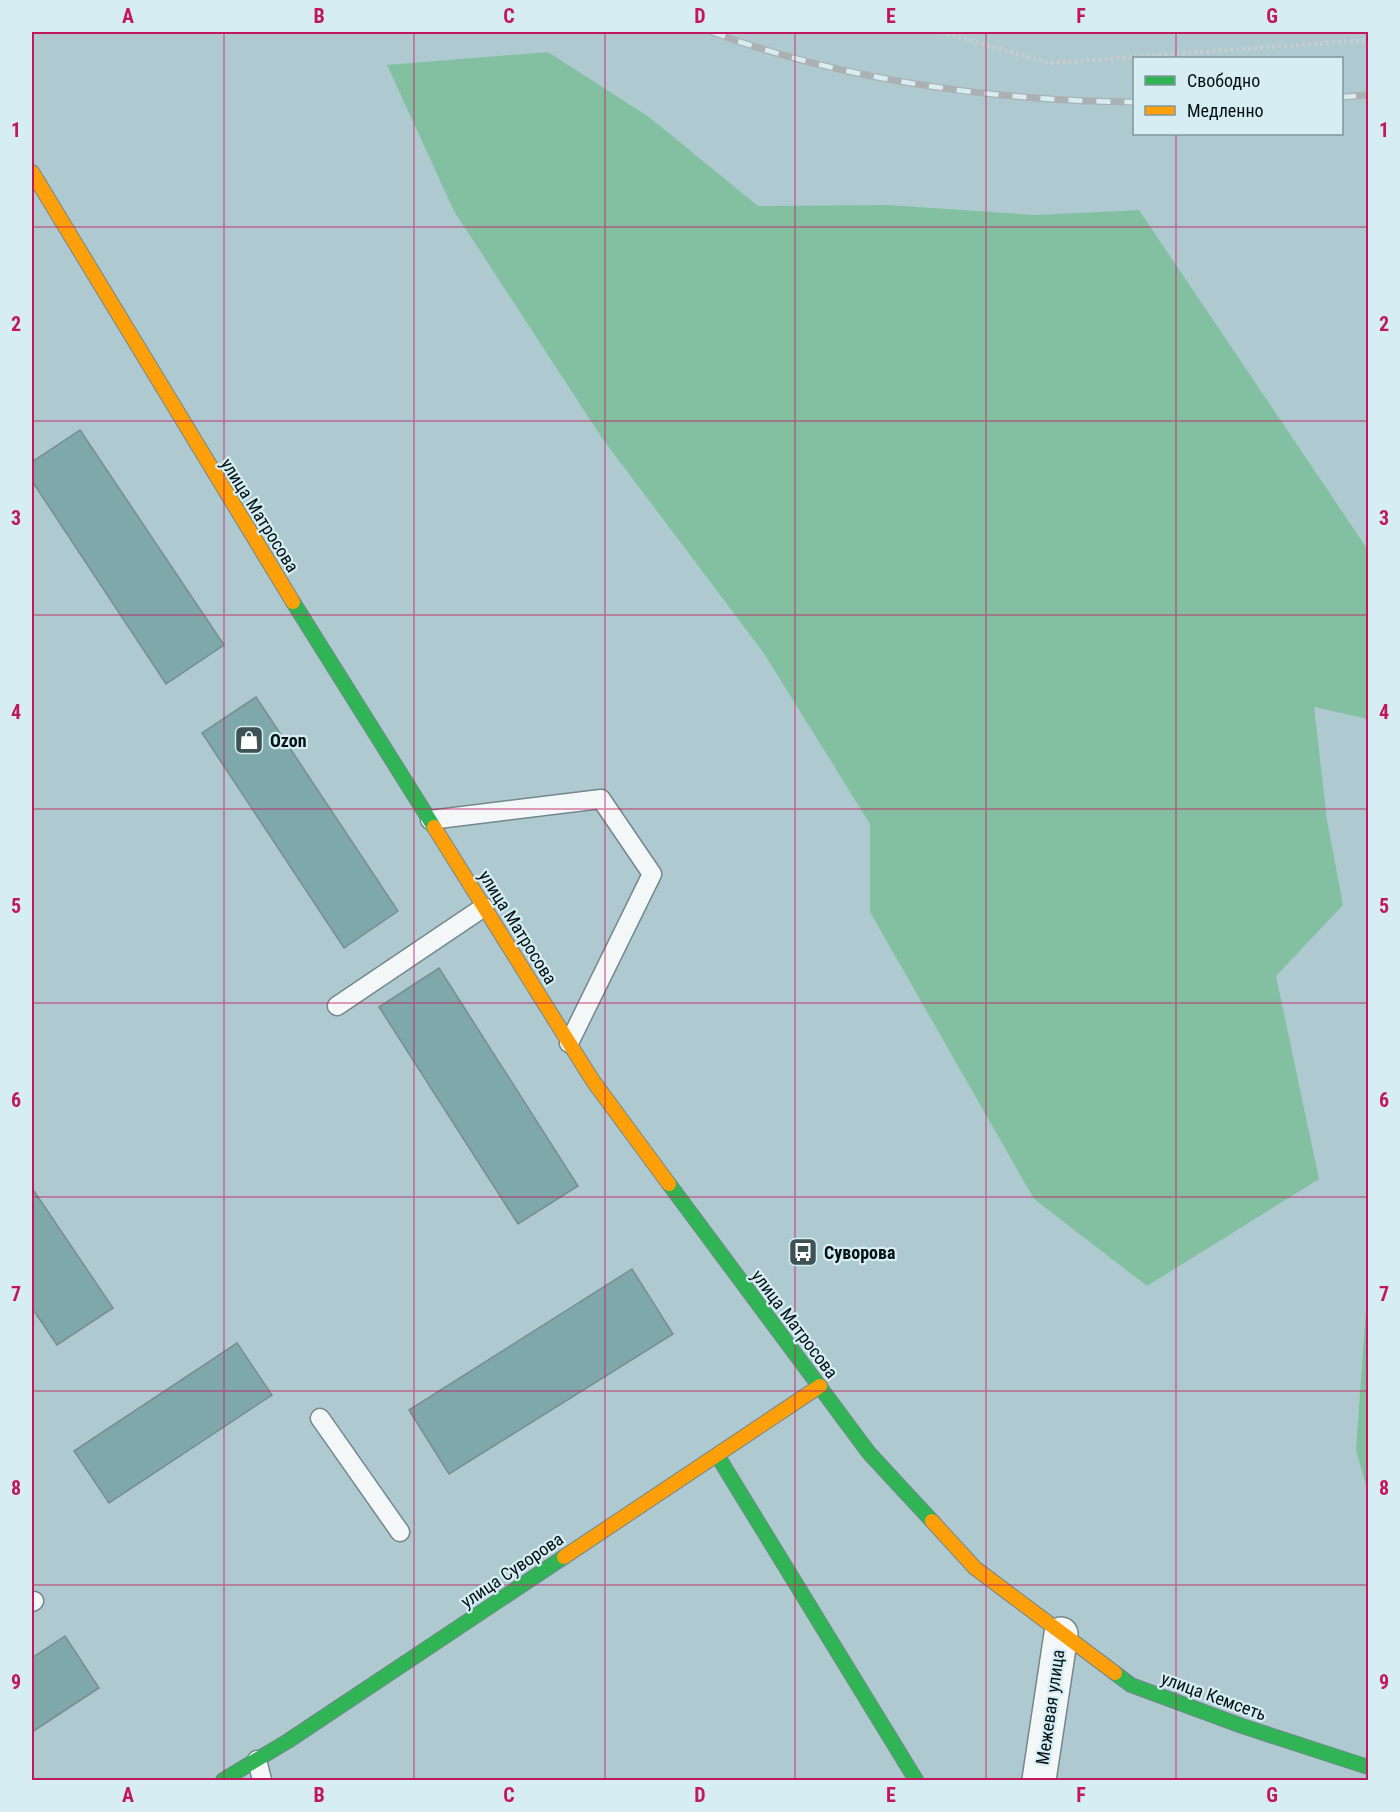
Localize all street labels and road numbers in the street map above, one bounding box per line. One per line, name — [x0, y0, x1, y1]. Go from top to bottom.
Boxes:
street label: улица Матросова — [217, 454, 303, 576]
street label: улица Матросова — [475, 866, 561, 988]
street label: улица Матросова — [747, 1266, 843, 1382]
street label: улица Суворова — [457, 1528, 567, 1612]
street label: Межевая улица — [1032, 1648, 1068, 1766]
street label: улица Кемсеть — [1158, 1667, 1270, 1725]

